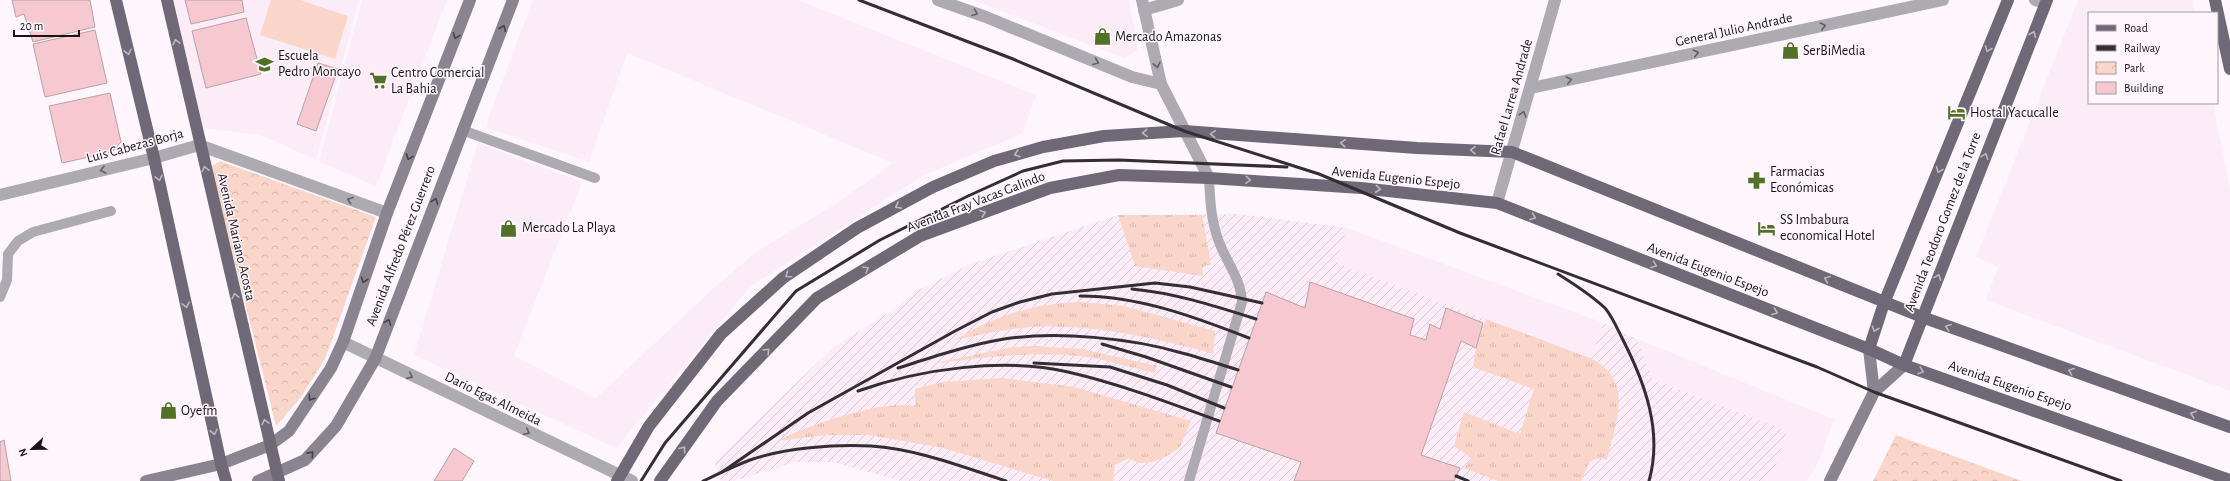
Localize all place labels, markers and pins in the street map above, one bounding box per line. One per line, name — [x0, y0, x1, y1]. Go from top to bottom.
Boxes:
shop icon: Mercado Amazonas — [1092, 27, 1112, 47]
place label: Mercado Amazonas — [1115, 30, 1222, 44]
shop icon: SerBiMedia — [1780, 41, 1800, 61]
place label: SerBiMedia — [1803, 44, 1866, 58]
place label: Escuela Pedro Moncayo — [278, 49, 361, 79]
school or university icon: Escuela Pedro Moncayo — [255, 54, 275, 74]
place label: Centro Comercial La Bahia — [391, 66, 484, 96]
supermarket icon: Centro Comercial La Bahia — [368, 71, 388, 91]
hotel icon: Hostal Yacucalle — [1947, 103, 1967, 123]
place label: Hostal Yacucalle — [1970, 106, 2059, 120]
place label: Farmacias Económicas — [1770, 165, 1834, 195]
pharmacy icon: Farmacias Económicas — [1747, 170, 1767, 190]
place label: SS Imbabura economical Hotel — [1780, 213, 1875, 243]
shop icon: Mercado La Playa — [499, 218, 519, 238]
hotel icon: SS Imbabura economical Hotel — [1757, 218, 1777, 238]
place label: Mercado La Playa — [522, 221, 616, 235]
shop icon: Oyefm — [158, 401, 178, 421]
place label: Oyefm — [181, 404, 218, 418]

